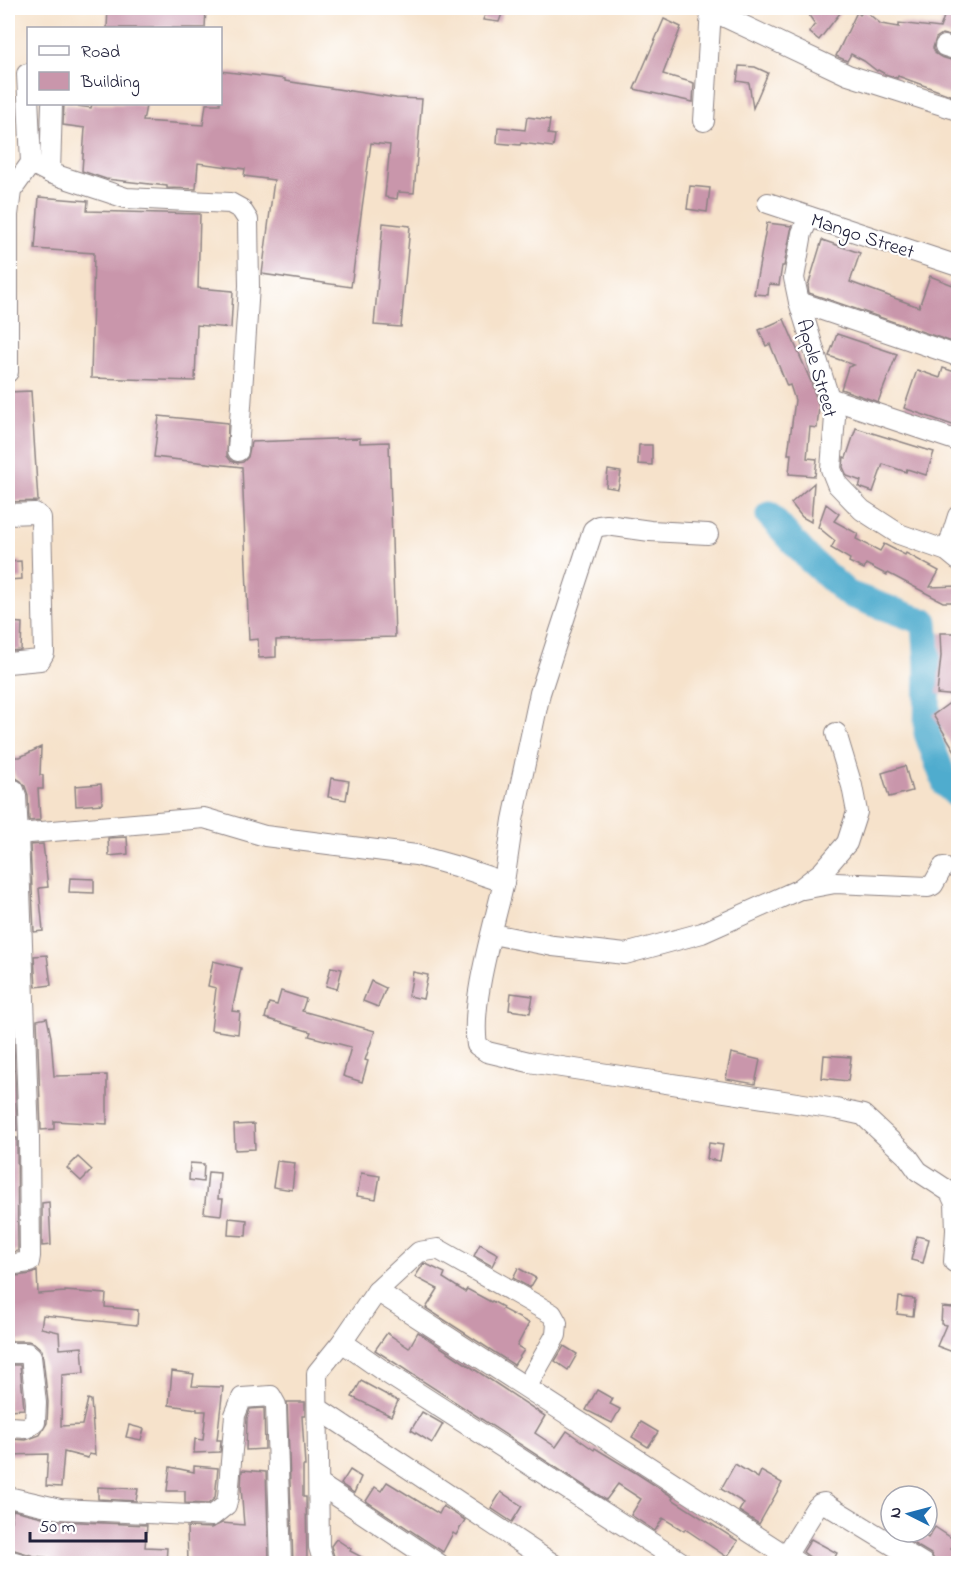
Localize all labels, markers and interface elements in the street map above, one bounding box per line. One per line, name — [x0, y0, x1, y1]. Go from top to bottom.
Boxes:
legend — [27, 27, 222, 105]
text: Road — [81, 40, 120, 66]
text: Building — [80, 70, 140, 97]
street label: Mango Street — [806, 207, 918, 269]
street label: Apple Street — [788, 316, 844, 422]
north arrow — [879, 1484, 939, 1544]
scale bar — [30, 1505, 146, 1543]
text: N — [884, 1506, 909, 1519]
text: 50 m — [39, 1515, 76, 1541]

